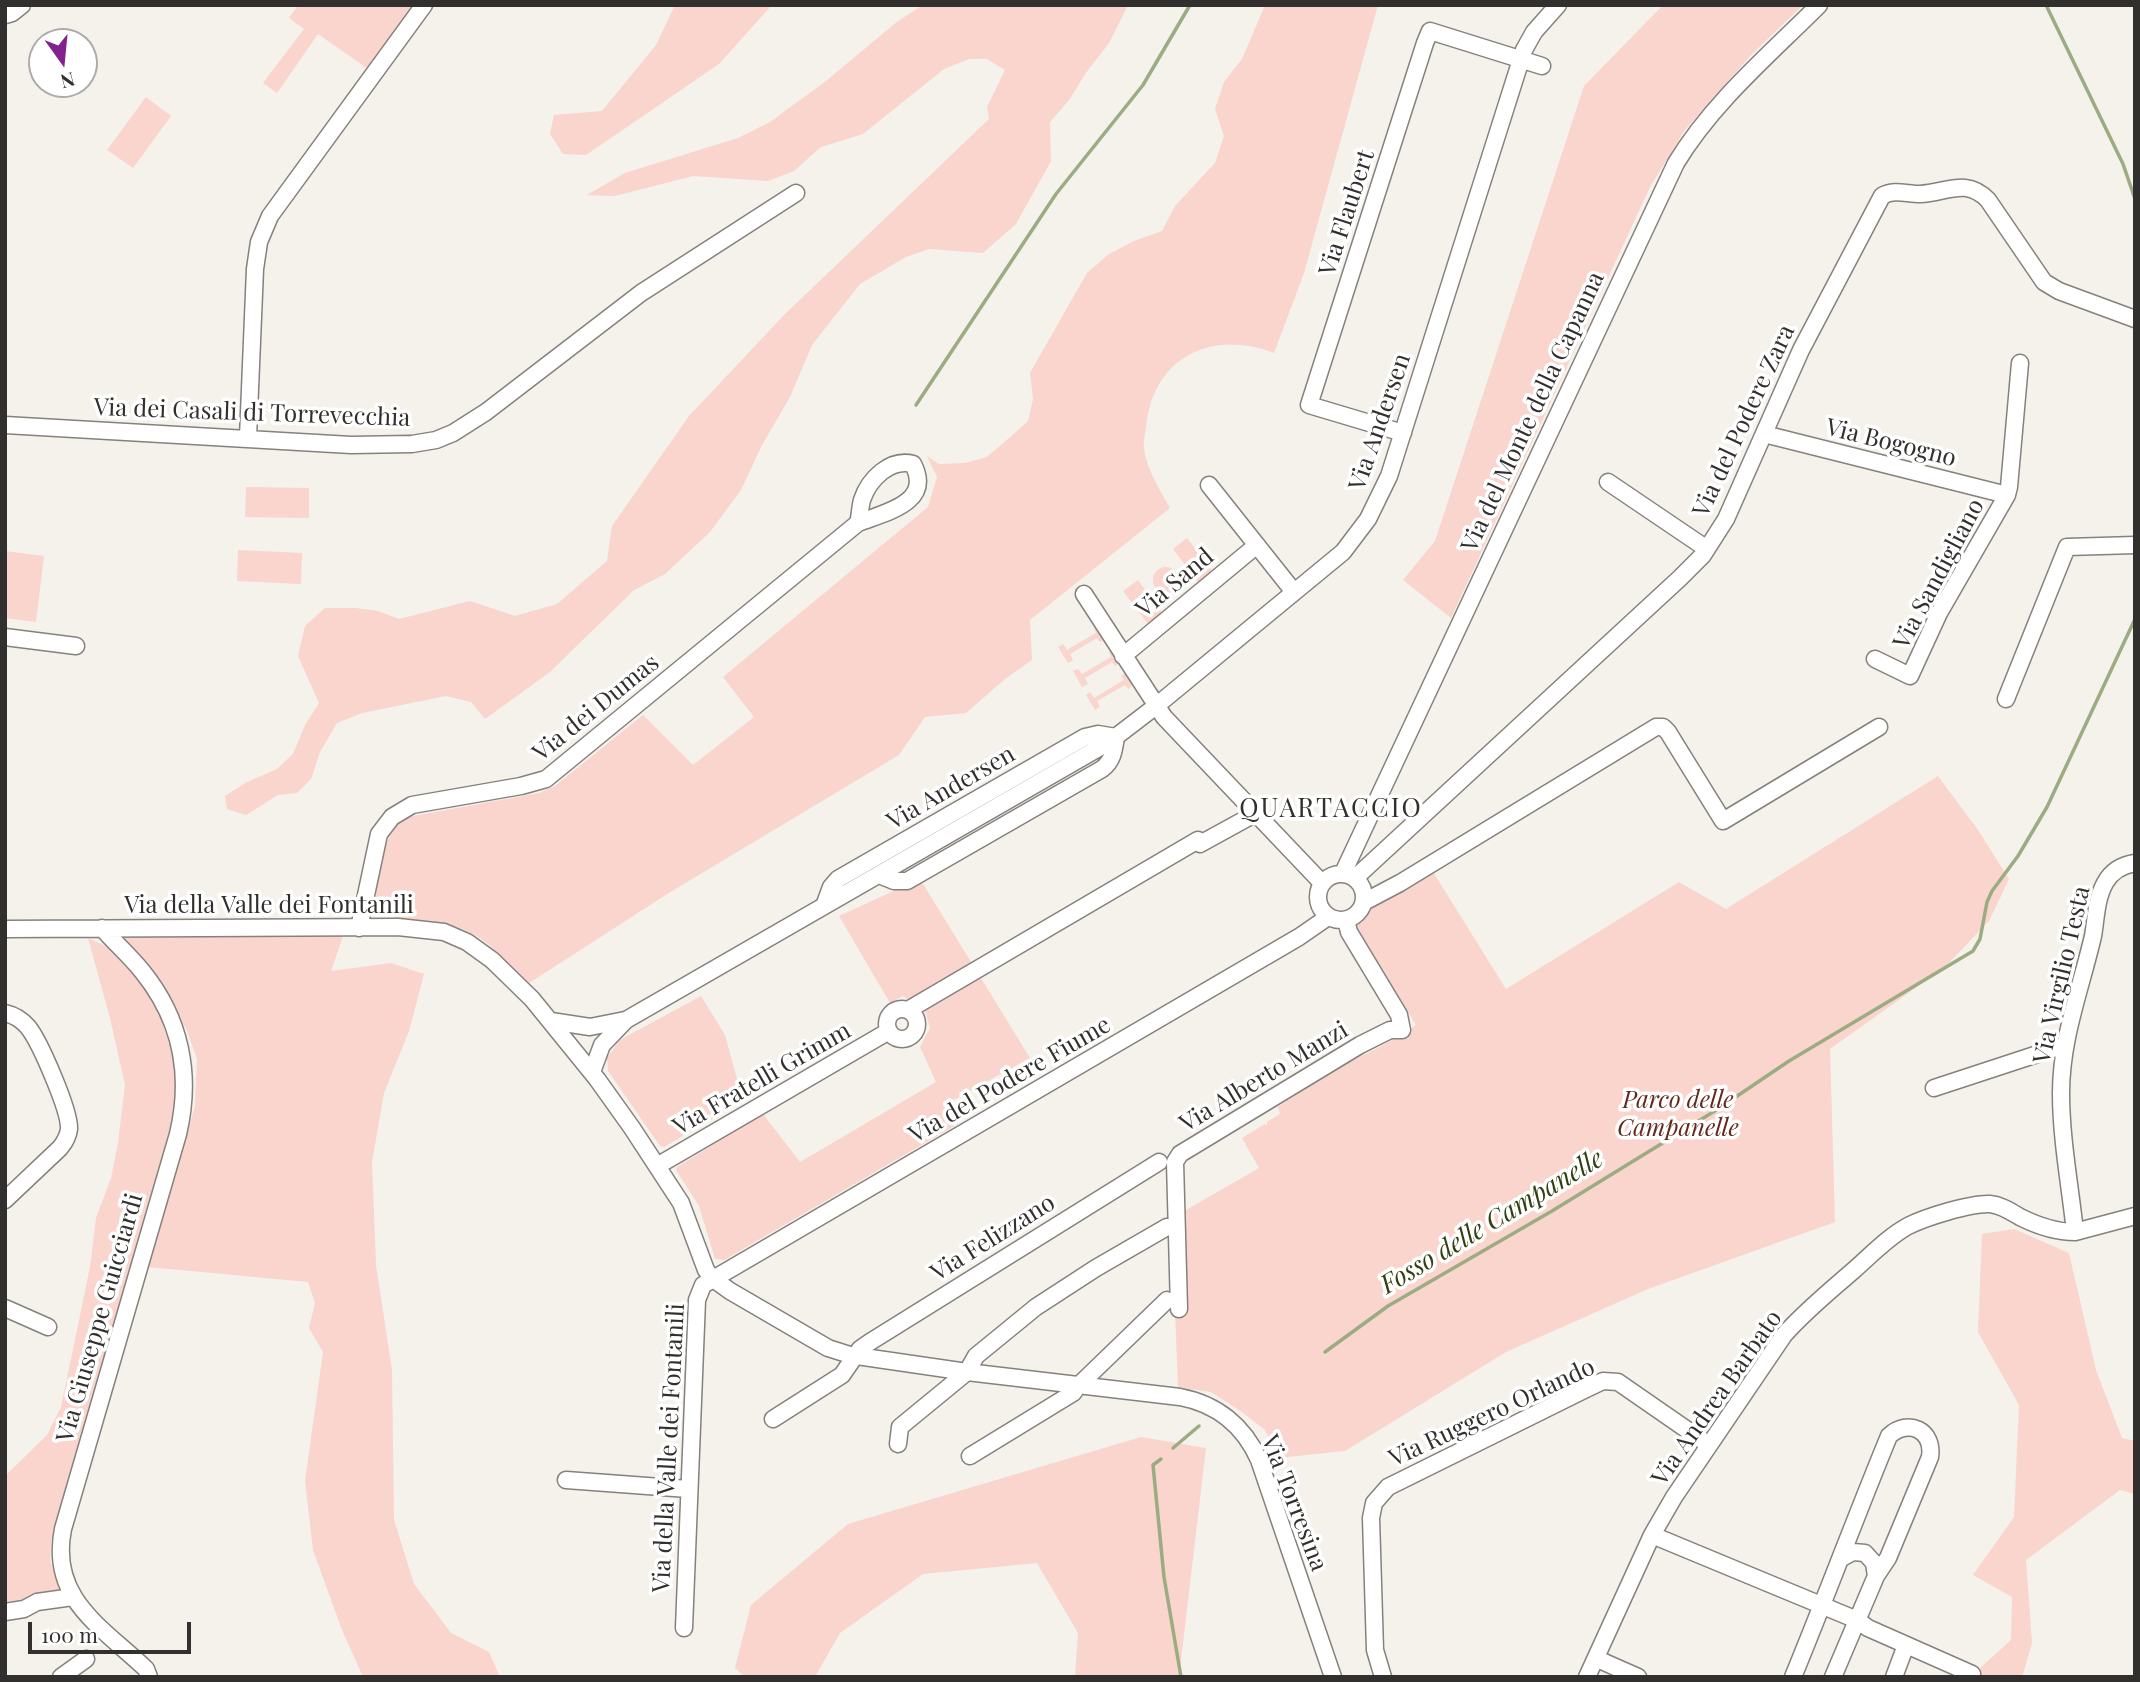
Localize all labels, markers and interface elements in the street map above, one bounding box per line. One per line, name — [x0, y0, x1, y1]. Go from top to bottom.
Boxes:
north arrow — [28, 28, 98, 98]
text: N — [58, 67, 78, 96]
street label: Via Flaubert — [1313, 146, 1381, 280]
street label: Via del Monte della Capanna — [1455, 267, 1611, 557]
street label: Via del Podere Zara — [1687, 320, 1801, 522]
street label: Via Andersen — [1343, 350, 1417, 494]
street label: Via dei Casali di Torrevecchia — [93, 393, 411, 433]
street label: Via Bogogno — [1823, 413, 1959, 473]
street label: Via Sandigliano — [1887, 494, 1991, 654]
street label: Via Sand — [1130, 542, 1220, 624]
street label: Via dei Dumas — [527, 648, 665, 768]
street label: Via Andersen — [882, 740, 1020, 836]
district label: QUARTACCIO — [1241, 793, 1421, 825]
street label: Via Virgilio Testa — [2028, 883, 2096, 1067]
street label: Via della Valle dei Fontanili — [124, 892, 414, 920]
street label: Via del Podere Fiume — [904, 1011, 1116, 1149]
street label: Via Fratelli Grimm — [668, 1016, 856, 1142]
street label: Via Alberto Manzi — [1175, 1016, 1353, 1138]
park label: Parco delle Campanelle — [1617, 1087, 1739, 1143]
water label: Fosso delle Campanelle — [1375, 1143, 1609, 1301]
street label: Via Felizzano — [926, 1188, 1060, 1288]
street label: Via Giuseppe Guicciardi — [51, 1190, 149, 1446]
street label: Via della Valle dei Fontanili — [647, 1303, 691, 1593]
street label: Via Andrea Barbato — [1646, 1305, 1788, 1491]
street label: Via Ruggero Orlando — [1385, 1353, 1599, 1473]
street label: Via Torresina — [1255, 1431, 1333, 1575]
scale bar — [32, 1608, 194, 1652]
text: 100 m — [41, 1620, 98, 1648]

